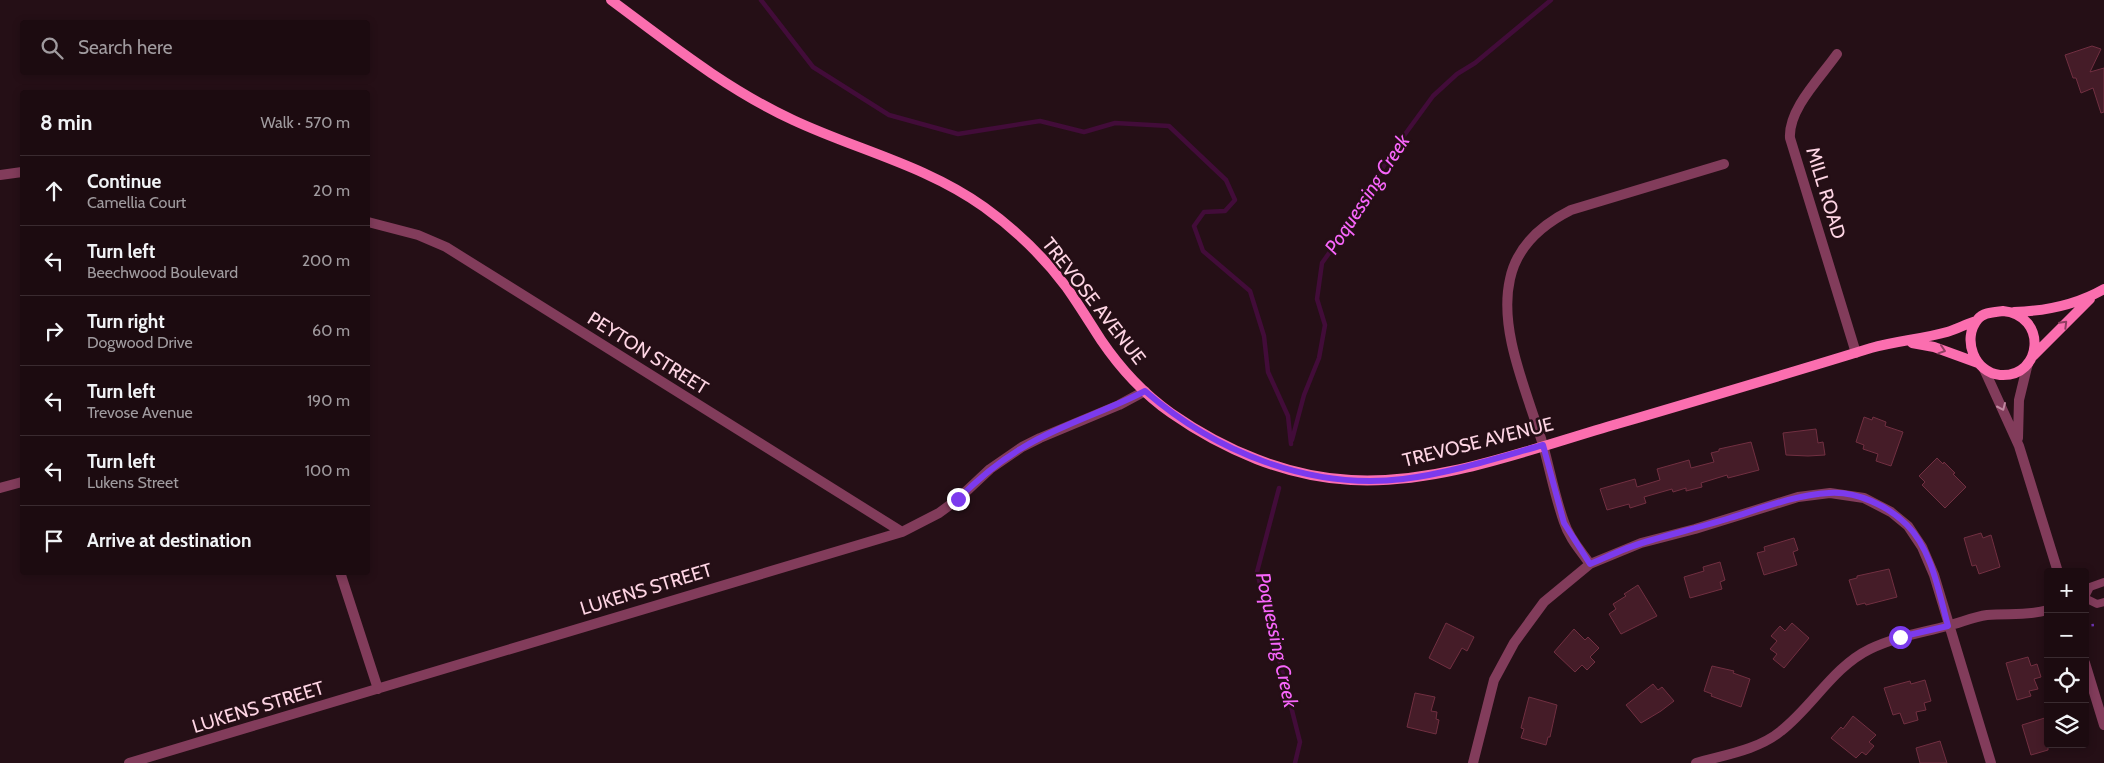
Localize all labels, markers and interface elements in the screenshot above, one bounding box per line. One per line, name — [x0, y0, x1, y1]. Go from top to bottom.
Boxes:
search box — [20, 20, 370, 75]
icon: search — [38, 34, 66, 62]
text: Search here — [78, 36, 172, 59]
text: 8 min — [40, 110, 92, 135]
text: Walk · 570 m — [261, 113, 350, 132]
water label: Poquessing Creek — [1319, 128, 1415, 258]
street label: MILL ROAD — [1801, 144, 1851, 242]
text: Continue — [87, 170, 161, 193]
icon: ahead — [40, 177, 68, 205]
text: 20 m — [313, 181, 350, 200]
text: Camellia Court — [87, 193, 186, 212]
street label: TREVOSE AVENUE — [1037, 233, 1151, 369]
text: Turn left — [87, 240, 155, 263]
icon: left — [40, 247, 68, 275]
text: 200 m — [302, 251, 350, 270]
text: Beechwood Boulevard — [87, 263, 238, 282]
street label: PEYTON STREET — [583, 307, 713, 399]
text: Turn right — [87, 310, 165, 333]
icon: right — [40, 317, 68, 345]
text: 60 m — [312, 321, 350, 340]
one-way arrow — [2058, 321, 2067, 330]
text: Dogwood Drive — [87, 333, 193, 352]
one-way arrow — [1937, 344, 1945, 354]
text: Turn left — [87, 380, 155, 403]
icon: left — [40, 387, 68, 415]
text: 190 m — [307, 391, 350, 410]
one-way arrow — [1995, 402, 2006, 411]
text: Trevose Avenue — [87, 403, 193, 422]
street label: TREVOSE AVENUE — [1400, 412, 1556, 472]
text: Turn left — [87, 450, 155, 473]
icon: left — [40, 457, 68, 485]
text: 100 m — [305, 461, 350, 480]
text: Lukens Street — [87, 473, 179, 492]
route end — [947, 488, 970, 511]
icon: arrive — [40, 527, 68, 555]
text: Arrive at destination — [87, 529, 251, 552]
street label: LUKENS STREET — [577, 558, 715, 620]
map controls — [2044, 568, 2089, 748]
button: + — [2044, 568, 2089, 613]
water label: Poquessing Creek — [1251, 570, 1303, 711]
button: − — [2044, 613, 2089, 658]
route start — [1889, 626, 1912, 649]
button: locate — [2044, 658, 2089, 703]
street label: LUKENS STREET — [189, 676, 327, 738]
button: layers — [2044, 703, 2089, 748]

